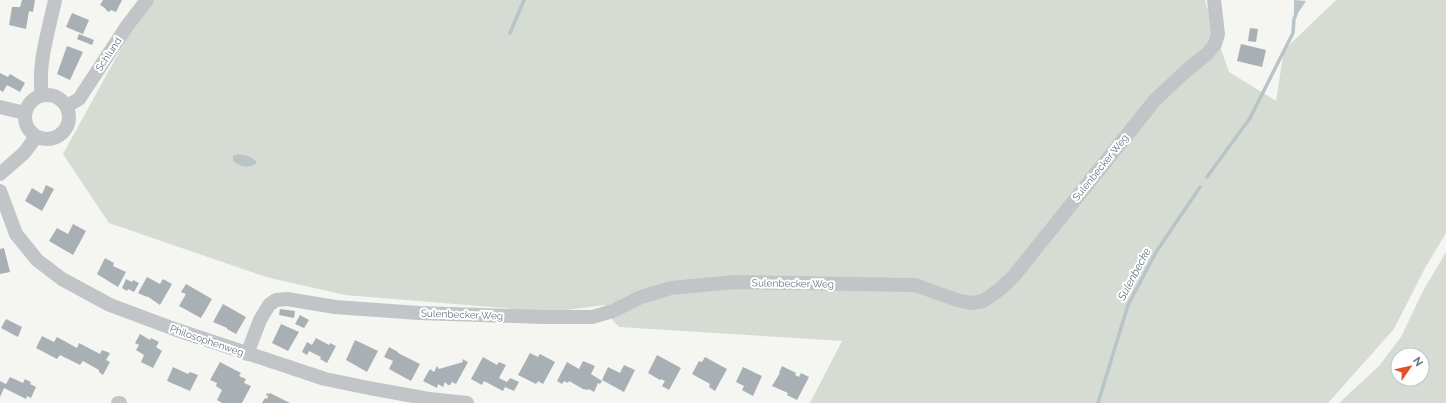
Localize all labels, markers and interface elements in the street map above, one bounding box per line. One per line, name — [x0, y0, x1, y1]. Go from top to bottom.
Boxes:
street label: Schlund — [93, 35, 124, 73]
street label: Sulenbecker Weg — [1070, 132, 1131, 203]
water label: Sulenbecke — [1115, 246, 1154, 304]
street label: Sulenbecker Weg — [752, 277, 834, 290]
street label: Sulenbecker Weg — [421, 308, 503, 321]
street label: Philosophenweg — [169, 323, 245, 358]
north arrow — [1390, 347, 1430, 387]
text: N — [1410, 355, 1426, 369]

